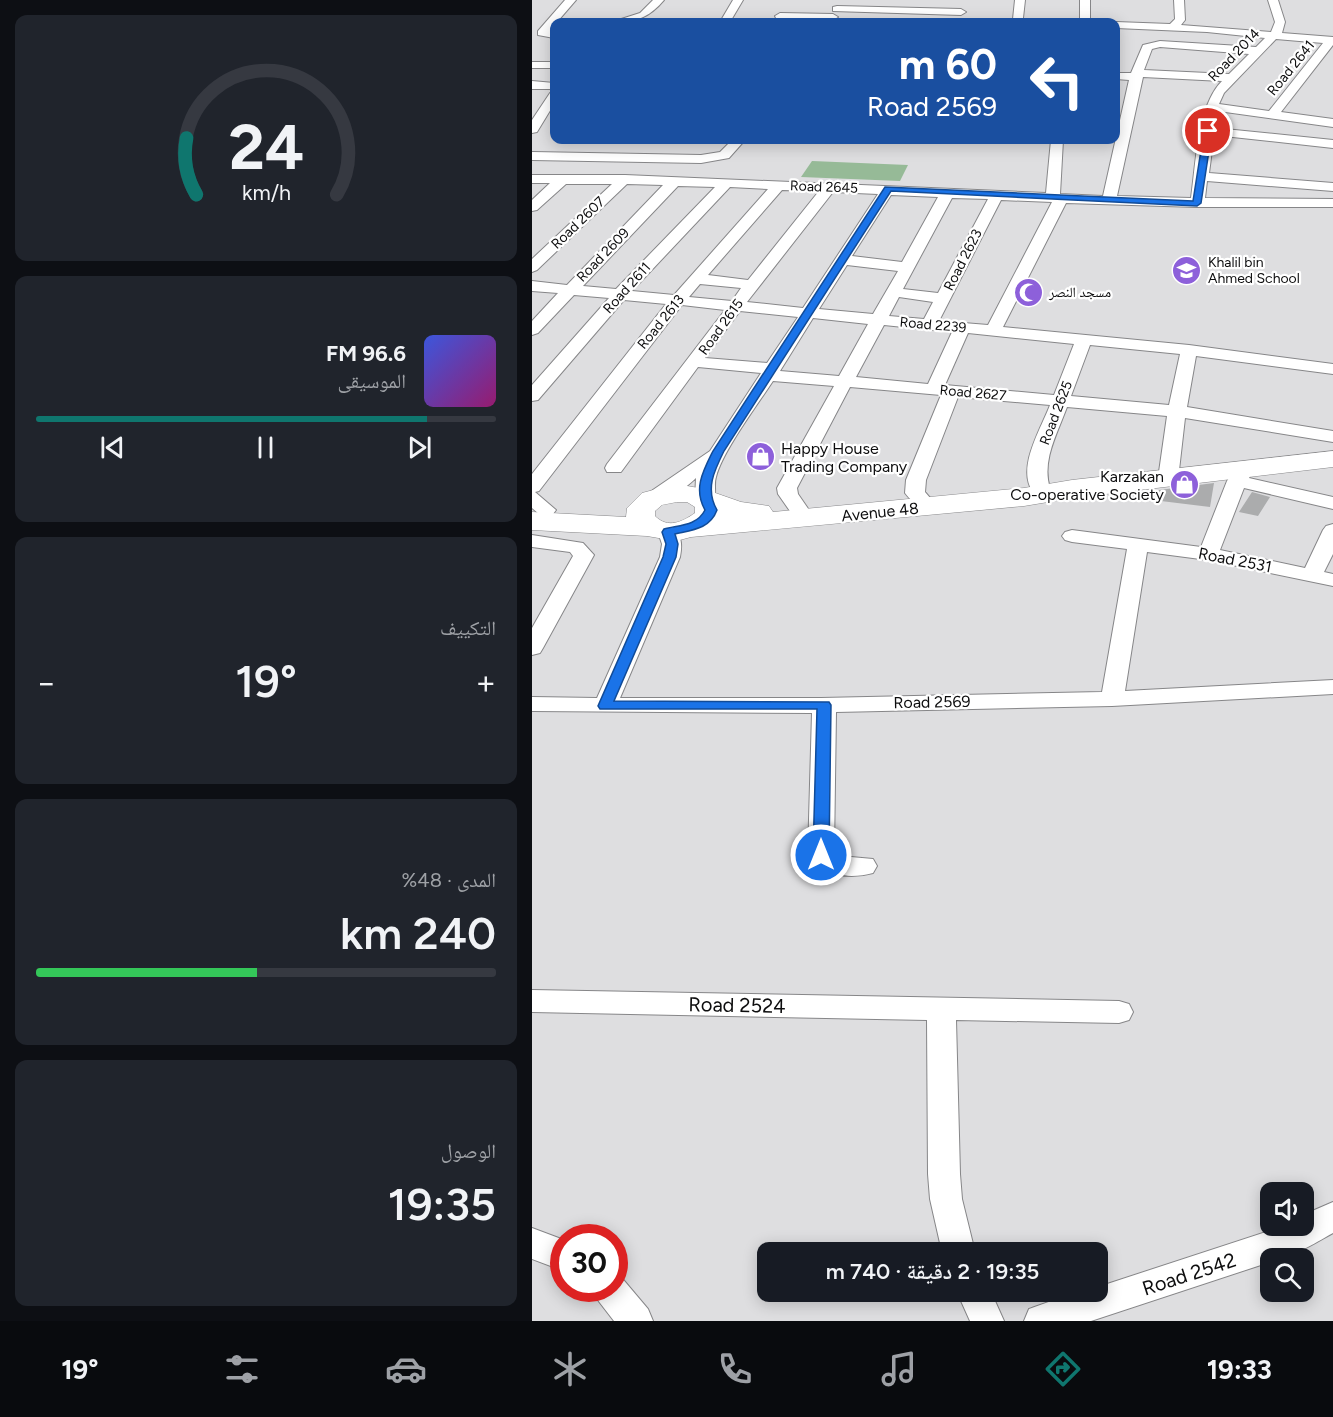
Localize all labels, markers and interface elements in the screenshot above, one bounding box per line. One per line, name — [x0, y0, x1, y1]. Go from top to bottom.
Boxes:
street label: Road 2014 — [1205, 25, 1264, 85]
street label: Road 2641 — [1264, 37, 1318, 99]
text: 60 m — [899, 39, 997, 90]
icon: left — [1018, 42, 1096, 120]
text: Road 2569 — [867, 90, 997, 123]
pin — [1182, 105, 1233, 156]
text: 24 — [228, 110, 304, 185]
icon: arrive — [1191, 114, 1224, 147]
street label: Road 2645 — [790, 177, 858, 197]
text: km/h — [242, 180, 290, 205]
street label: Road 2607 — [548, 193, 609, 253]
street label: Road 2609 — [573, 224, 633, 285]
street label: Road 2623 — [940, 226, 986, 294]
school or university icon: Khalil bin Ahmed School — [1171, 254, 1203, 286]
place label: Khalil bin Ahmed School — [1208, 254, 1300, 287]
street label: Road 2611 — [600, 259, 654, 317]
mosque icon: مسجد النصر — [1012, 276, 1044, 308]
place label: مسجد النصر — [1048, 284, 1111, 301]
street label: Road 2613 — [634, 291, 688, 353]
street label: Road 2615 — [695, 296, 747, 358]
street label: Road 2239 — [899, 314, 967, 336]
text: 96.6 FM — [326, 340, 406, 367]
text: الموسيقى — [338, 369, 406, 393]
street label: Road 2625 — [1036, 379, 1076, 447]
street label: Road 2627 — [939, 382, 1007, 404]
icon: previous — [96, 431, 129, 464]
icon: pause — [249, 431, 282, 464]
icon: next — [403, 431, 436, 464]
place label: Happy House Trading Company — [781, 439, 908, 476]
shop icon: Happy House Trading Company — [744, 441, 776, 473]
place label: Karzakan Co-operative Society — [1010, 467, 1165, 504]
shop icon: Karzakan Co-operative Society — [1169, 469, 1201, 501]
street label: Avenue 48 — [840, 498, 920, 526]
street label: Road 2531 — [1197, 544, 1273, 576]
text: التكييف — [440, 616, 496, 640]
text: 19° — [235, 654, 297, 708]
text: − — [36, 663, 57, 702]
text: + — [475, 663, 496, 702]
street label: Road 2569 — [893, 692, 971, 712]
position arrow — [789, 823, 853, 887]
text: المدى · 48% — [402, 868, 496, 892]
text: 240 km — [340, 906, 496, 960]
street label: Road 2524 — [688, 992, 786, 1018]
text: الوصول — [441, 1139, 496, 1163]
text: 19:35 — [388, 1177, 496, 1231]
map controls — [1260, 1182, 1314, 1302]
button: sound — [1260, 1182, 1314, 1236]
speed limit sign: 30 — [550, 1224, 628, 1302]
street label: Road 2542 — [1139, 1248, 1239, 1300]
button: search — [1260, 1248, 1314, 1302]
text: 19:35 · 2 دقيقة · 740 m — [826, 1258, 1039, 1285]
icon: filters — [221, 1348, 263, 1390]
icon: car — [385, 1348, 427, 1390]
icon: climate — [549, 1348, 591, 1390]
icon: phone — [714, 1348, 756, 1390]
icon: music — [878, 1348, 920, 1390]
icon: directions — [1042, 1348, 1084, 1390]
text: 19° — [61, 1353, 98, 1386]
text: 19:33 — [1207, 1353, 1272, 1386]

